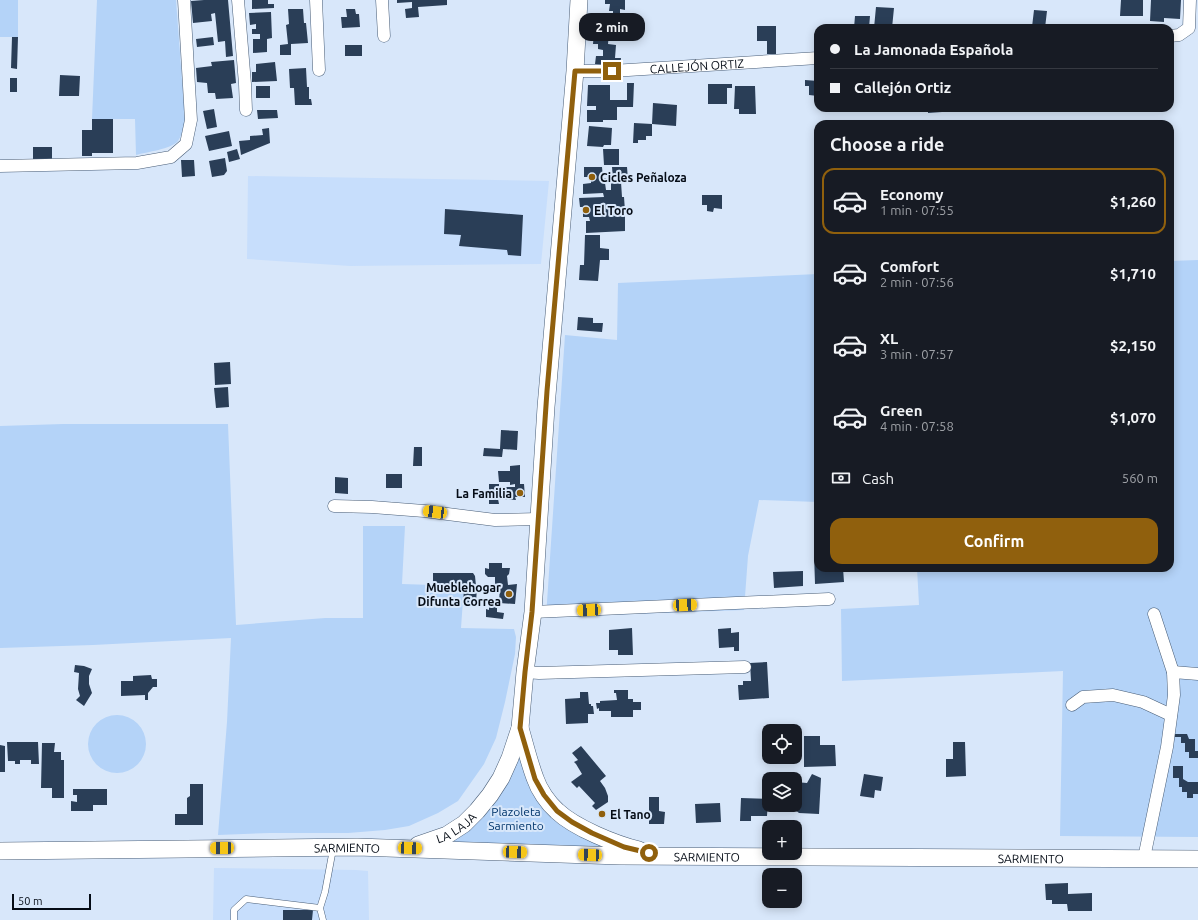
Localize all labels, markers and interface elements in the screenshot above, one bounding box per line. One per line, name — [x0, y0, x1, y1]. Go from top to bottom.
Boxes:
callout: 2 min — [579, 13, 645, 41]
text: 2 min — [596, 20, 628, 34]
text: La Jamonada Española — [854, 41, 1013, 58]
street label: CALLEJÓN ORTIZ — [649, 56, 745, 75]
route end — [603, 62, 621, 80]
text: Callejón Ortiz — [854, 79, 951, 96]
text: Choose a ride — [830, 134, 944, 154]
place label: Cicles Peñaloza — [600, 171, 687, 184]
marker: Cicles Peñaloza — [587, 172, 597, 182]
icon: car — [832, 183, 868, 219]
text: Economy — [880, 186, 944, 203]
text: $1,260 — [1110, 193, 1156, 210]
text: 1 min · 07:55 — [880, 203, 954, 217]
place label: El Toro — [594, 204, 633, 217]
marker: El Toro — [581, 205, 591, 215]
icon: car — [832, 255, 868, 291]
text: Comfort — [880, 258, 939, 275]
text: $1,710 — [1110, 265, 1156, 282]
text: 2 min · 07:56 — [880, 275, 954, 289]
icon: car — [832, 327, 868, 363]
text: XL — [880, 330, 898, 347]
text: $2,150 — [1110, 337, 1156, 354]
text: 3 min · 07:57 — [880, 347, 954, 361]
icon: car — [832, 399, 868, 435]
text: Green — [880, 402, 922, 419]
text: $1,070 — [1110, 409, 1156, 426]
text: 4 min · 07:58 — [880, 419, 954, 433]
icon: cash — [830, 467, 852, 489]
text: Cash — [862, 470, 894, 487]
text: 560 m — [1122, 471, 1158, 485]
place label: La Familia — [456, 487, 512, 500]
marker: La Familia — [515, 488, 525, 498]
car — [422, 505, 448, 519]
button: Confirm — [830, 518, 1158, 564]
place label: Mueblehogar Difunta Correa — [418, 581, 501, 608]
marker: Mueblehogar Difunta Correa — [504, 589, 514, 599]
car — [673, 598, 697, 612]
car — [577, 603, 601, 617]
map controls — [762, 724, 802, 908]
button: locate — [762, 724, 802, 764]
button: layers — [762, 772, 802, 812]
park label: Plazoleta Sarmiento — [488, 805, 544, 832]
place label: El Tano — [610, 808, 651, 821]
marker: El Tano — [597, 809, 607, 819]
street label: LA LAJA — [434, 810, 478, 845]
button: + — [762, 820, 802, 860]
street label: SARMIENTO — [314, 840, 380, 854]
car — [210, 842, 234, 854]
car — [398, 842, 422, 854]
route start — [640, 844, 658, 862]
car — [503, 846, 527, 858]
car — [578, 849, 602, 861]
street label: SARMIENTO — [674, 850, 740, 863]
street label: SARMIENTO — [998, 851, 1064, 865]
button: − — [762, 868, 802, 908]
scale bar — [12, 892, 91, 911]
text: 50 m — [18, 895, 42, 907]

